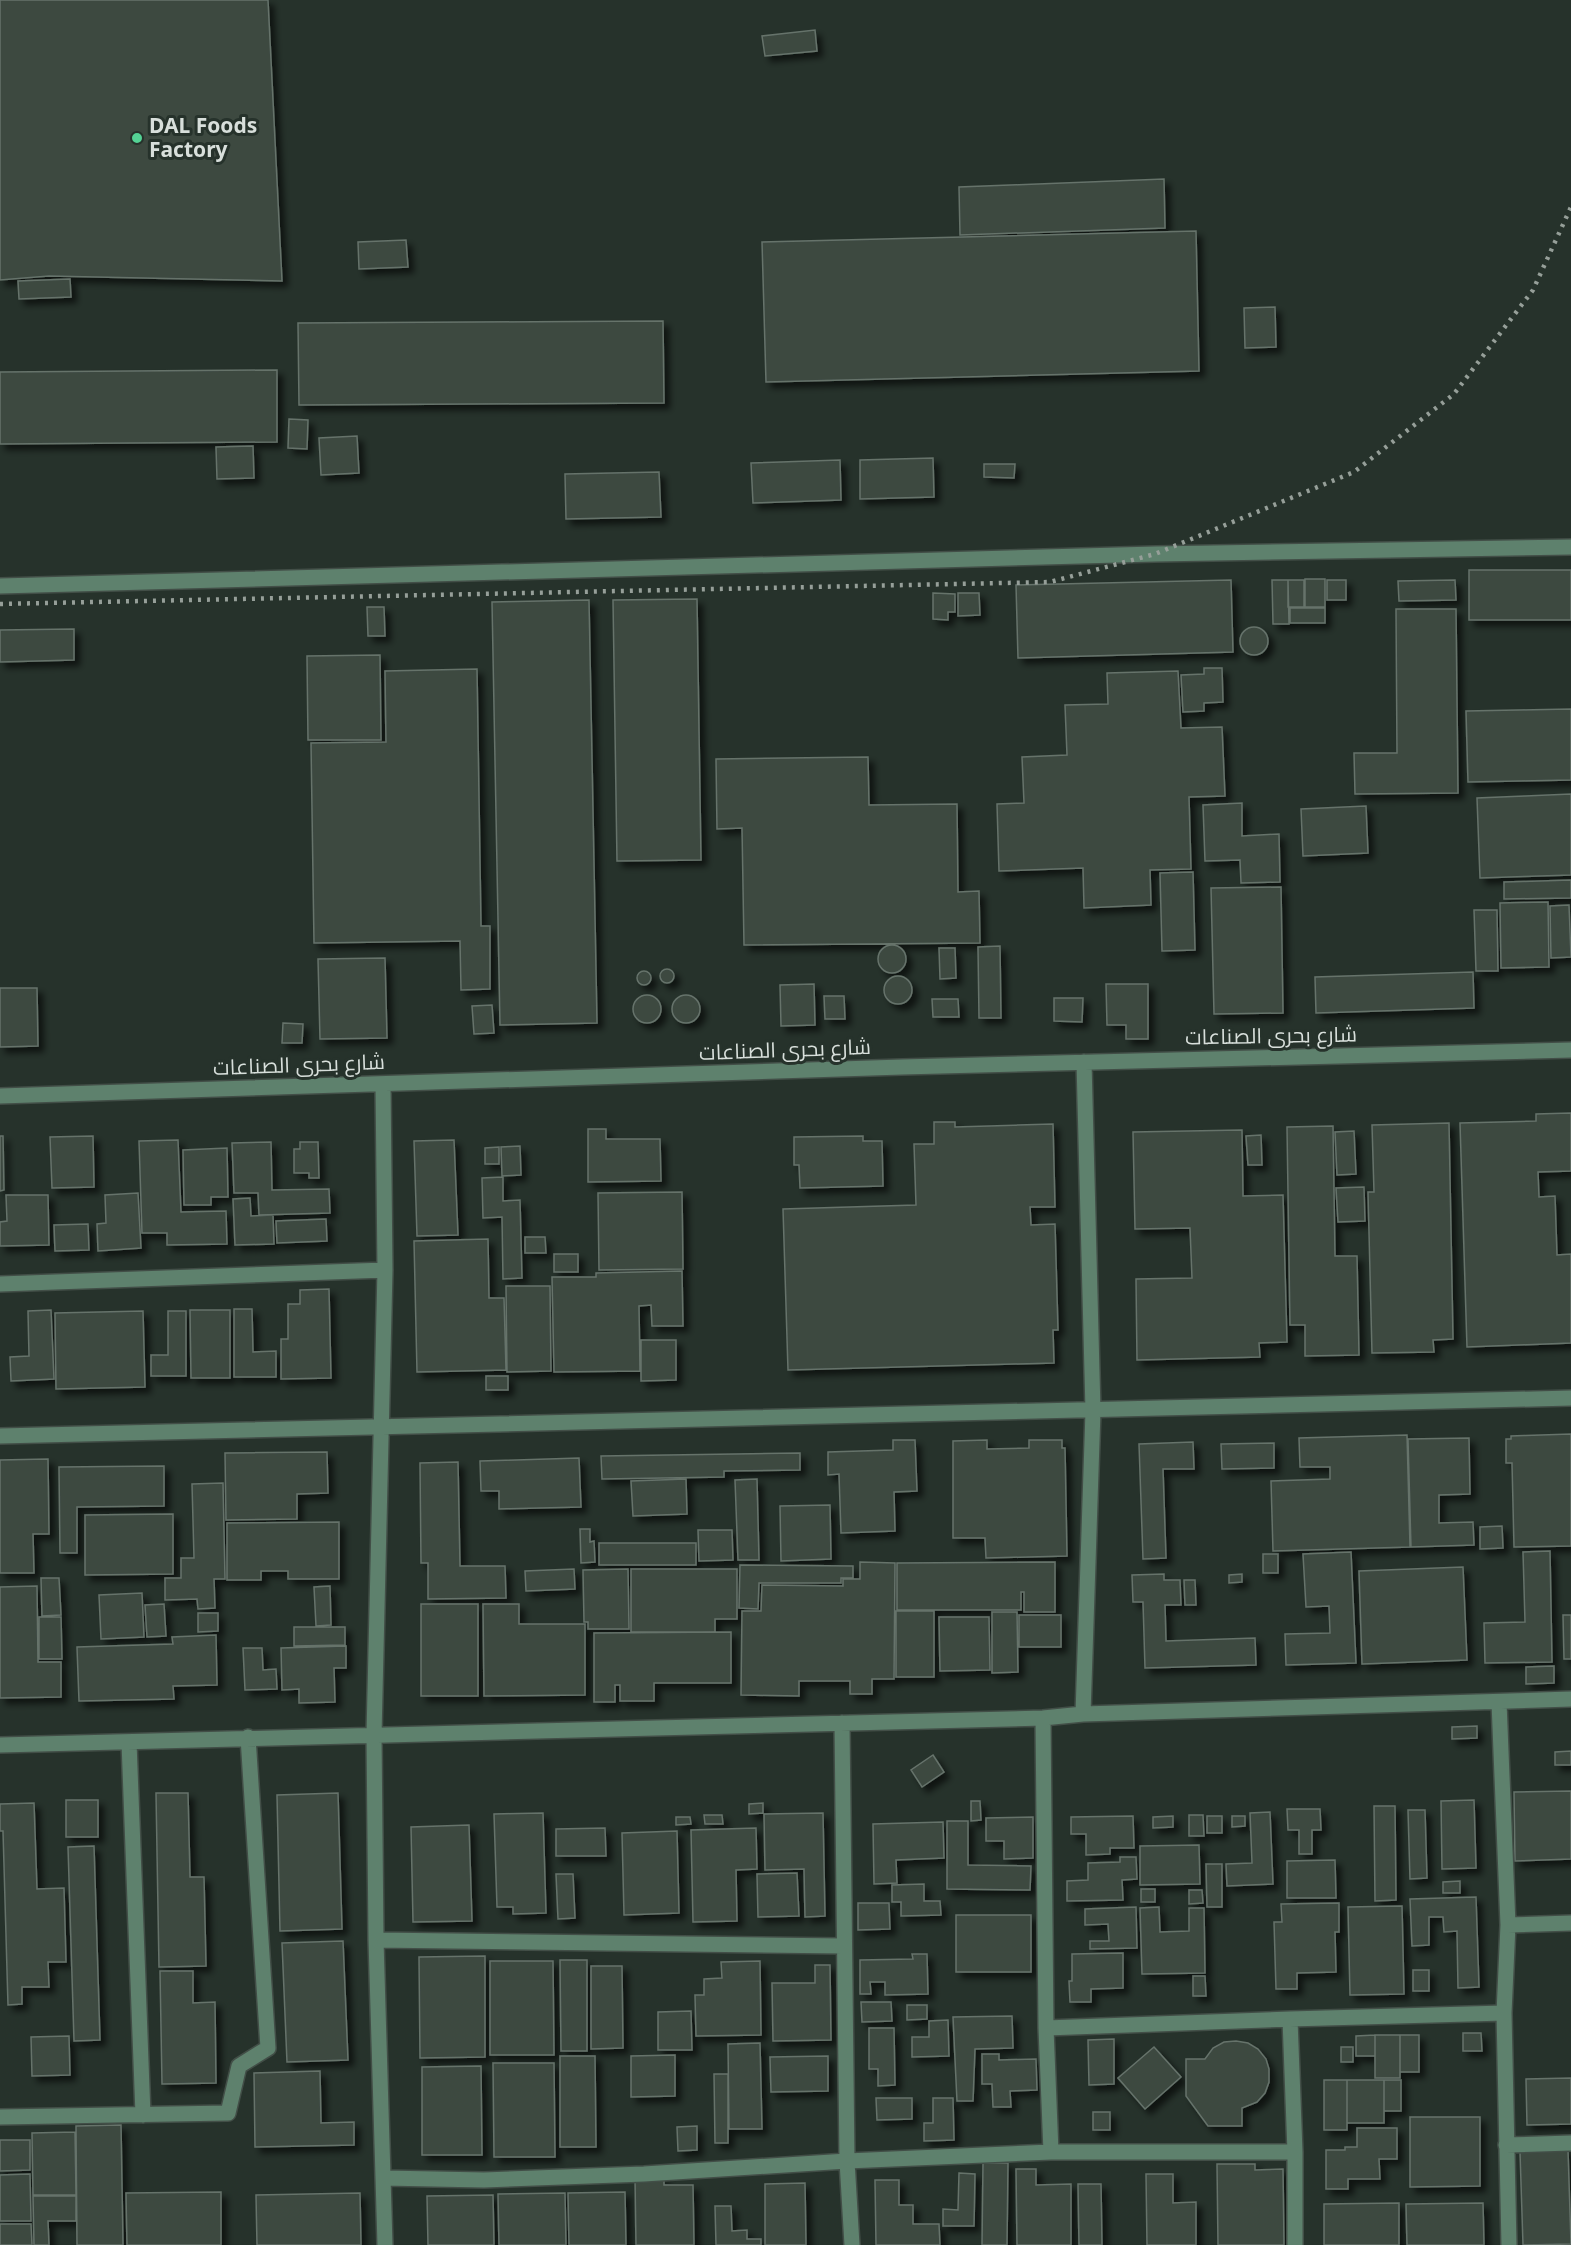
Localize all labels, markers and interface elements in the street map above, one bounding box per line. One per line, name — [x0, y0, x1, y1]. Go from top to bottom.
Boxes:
place label: DAL Foods Factory — [149, 111, 257, 163]
marker: DAL Foods Factory — [130, 131, 144, 145]
street label: شارع بحرى الصناعات — [1185, 1020, 1357, 1051]
street label: شارع بحرى الصناعات — [699, 1032, 871, 1067]
street label: شارع بحرى الصناعات — [213, 1047, 385, 1082]

